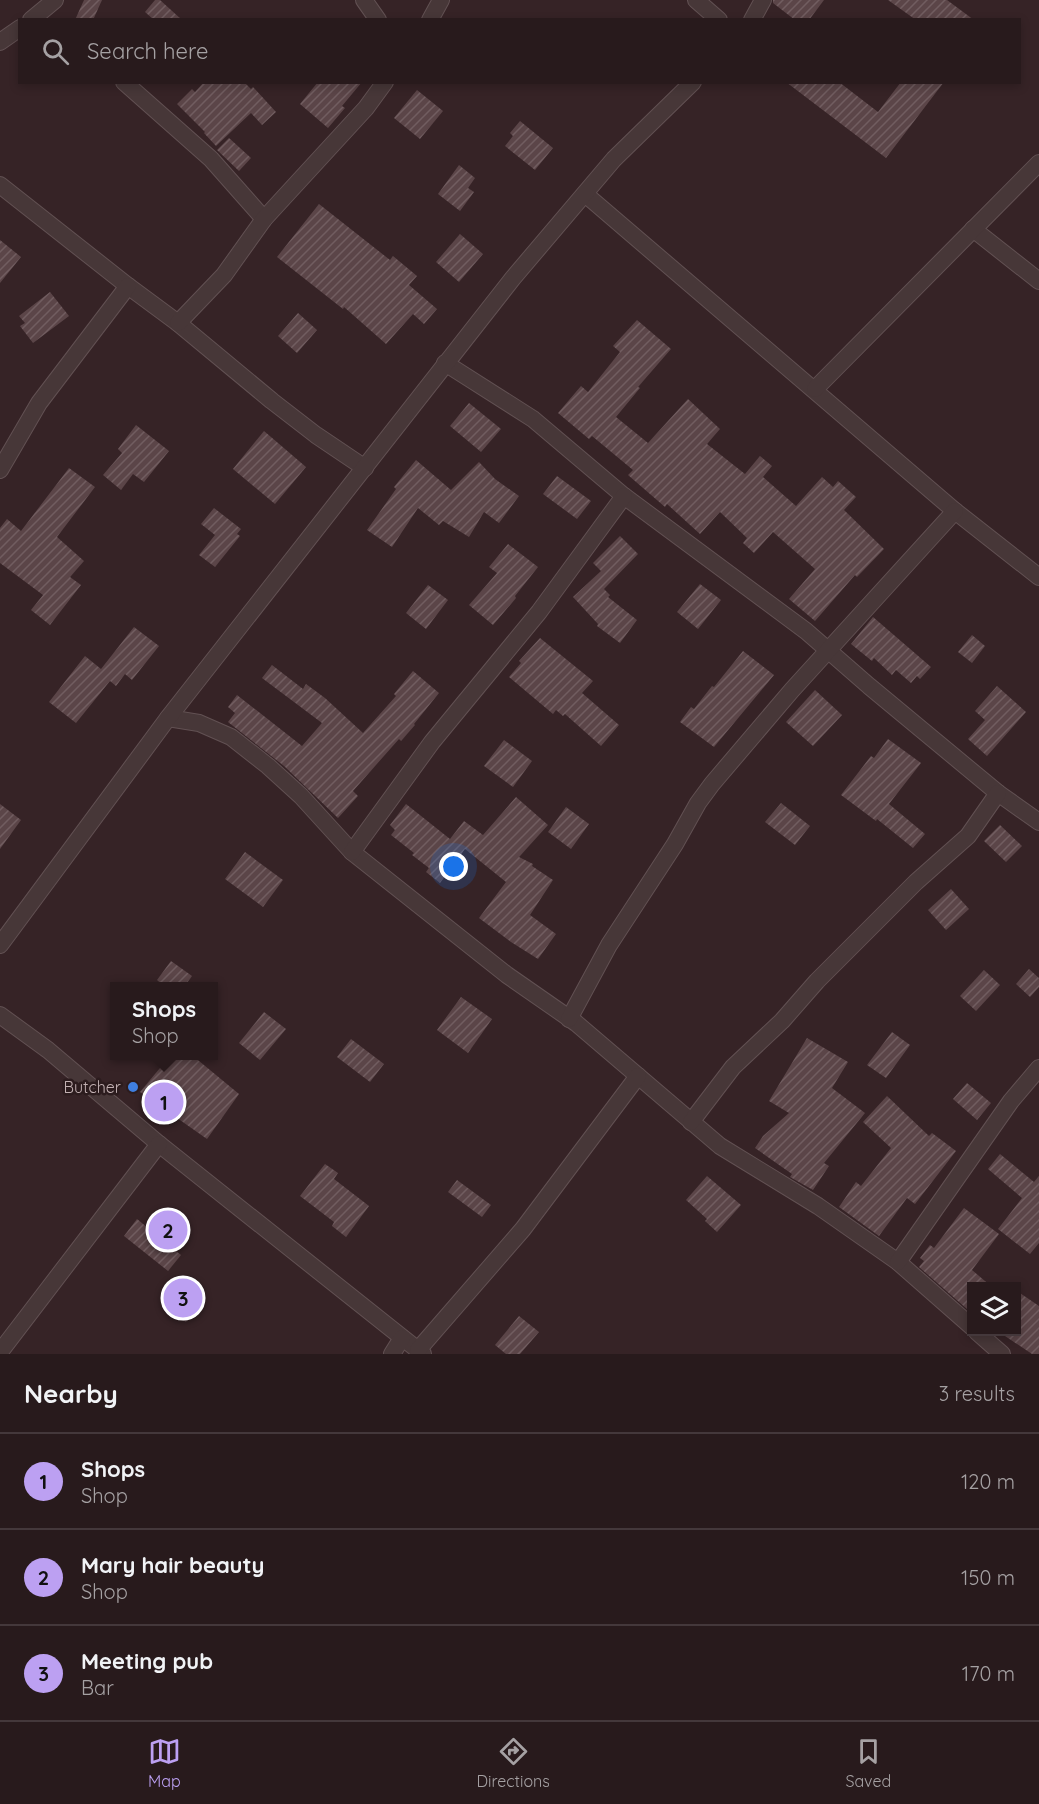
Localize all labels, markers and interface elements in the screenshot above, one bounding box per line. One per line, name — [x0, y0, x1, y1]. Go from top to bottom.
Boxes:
search box — [18, 18, 1021, 84]
icon: search — [39, 35, 72, 68]
text: Search here — [87, 37, 208, 65]
your location — [439, 852, 468, 881]
popup — [110, 982, 218, 1060]
text: Shops — [132, 995, 196, 1023]
text: Shop — [132, 1023, 179, 1048]
place label: Butcher — [64, 1077, 121, 1097]
marker: Butcher — [126, 1080, 140, 1094]
pin: 1 — [144, 1080, 184, 1124]
pin: 2 — [148, 1208, 188, 1252]
pin: 3 — [164, 1276, 202, 1320]
map controls — [967, 1282, 1021, 1336]
button: layers — [967, 1282, 1021, 1336]
text: Nearby — [24, 1377, 118, 1410]
text: 3 results — [939, 1381, 1015, 1406]
text: Shops — [81, 1455, 145, 1483]
text: 1 — [40, 1469, 47, 1494]
text: 120 m — [961, 1469, 1015, 1494]
text: Shop — [81, 1483, 128, 1508]
text: Mary hair beauty — [81, 1551, 264, 1579]
text: 2 — [38, 1565, 49, 1590]
text: 150 m — [961, 1565, 1015, 1590]
text: Shop — [81, 1579, 128, 1604]
text: Meeting pub — [81, 1647, 213, 1675]
text: 3 — [38, 1661, 49, 1686]
text: 170 m — [962, 1661, 1015, 1686]
text: Bar — [81, 1675, 114, 1700]
tab: Map — [148, 1735, 181, 1791]
tab: Directions — [477, 1735, 550, 1791]
tab: Saved — [846, 1735, 891, 1791]

